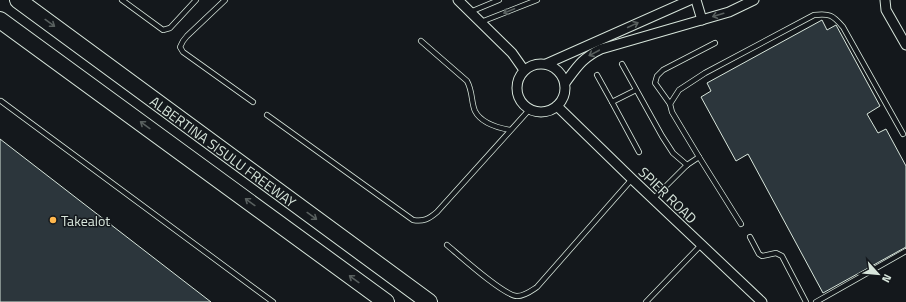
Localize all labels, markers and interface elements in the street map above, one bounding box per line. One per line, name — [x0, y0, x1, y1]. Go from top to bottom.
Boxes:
one-way arrow — [503, 8, 515, 15]
one-way arrow — [712, 12, 725, 19]
one-way arrow — [44, 19, 55, 27]
one-way arrow — [627, 21, 639, 29]
one-way arrow — [588, 50, 600, 57]
street label: ALBERTINA SISULU FREEWAY — [146, 90, 301, 212]
one-way arrow — [139, 121, 150, 129]
street label: SPIER ROAD — [634, 162, 702, 228]
one-way arrow — [244, 198, 255, 206]
place label: Takealot — [61, 210, 110, 231]
one-way arrow — [307, 212, 318, 220]
marker: Takealot — [48, 215, 58, 225]
north arrow — [858, 254, 898, 294]
text: N — [878, 272, 896, 286]
one-way arrow — [349, 274, 360, 283]

